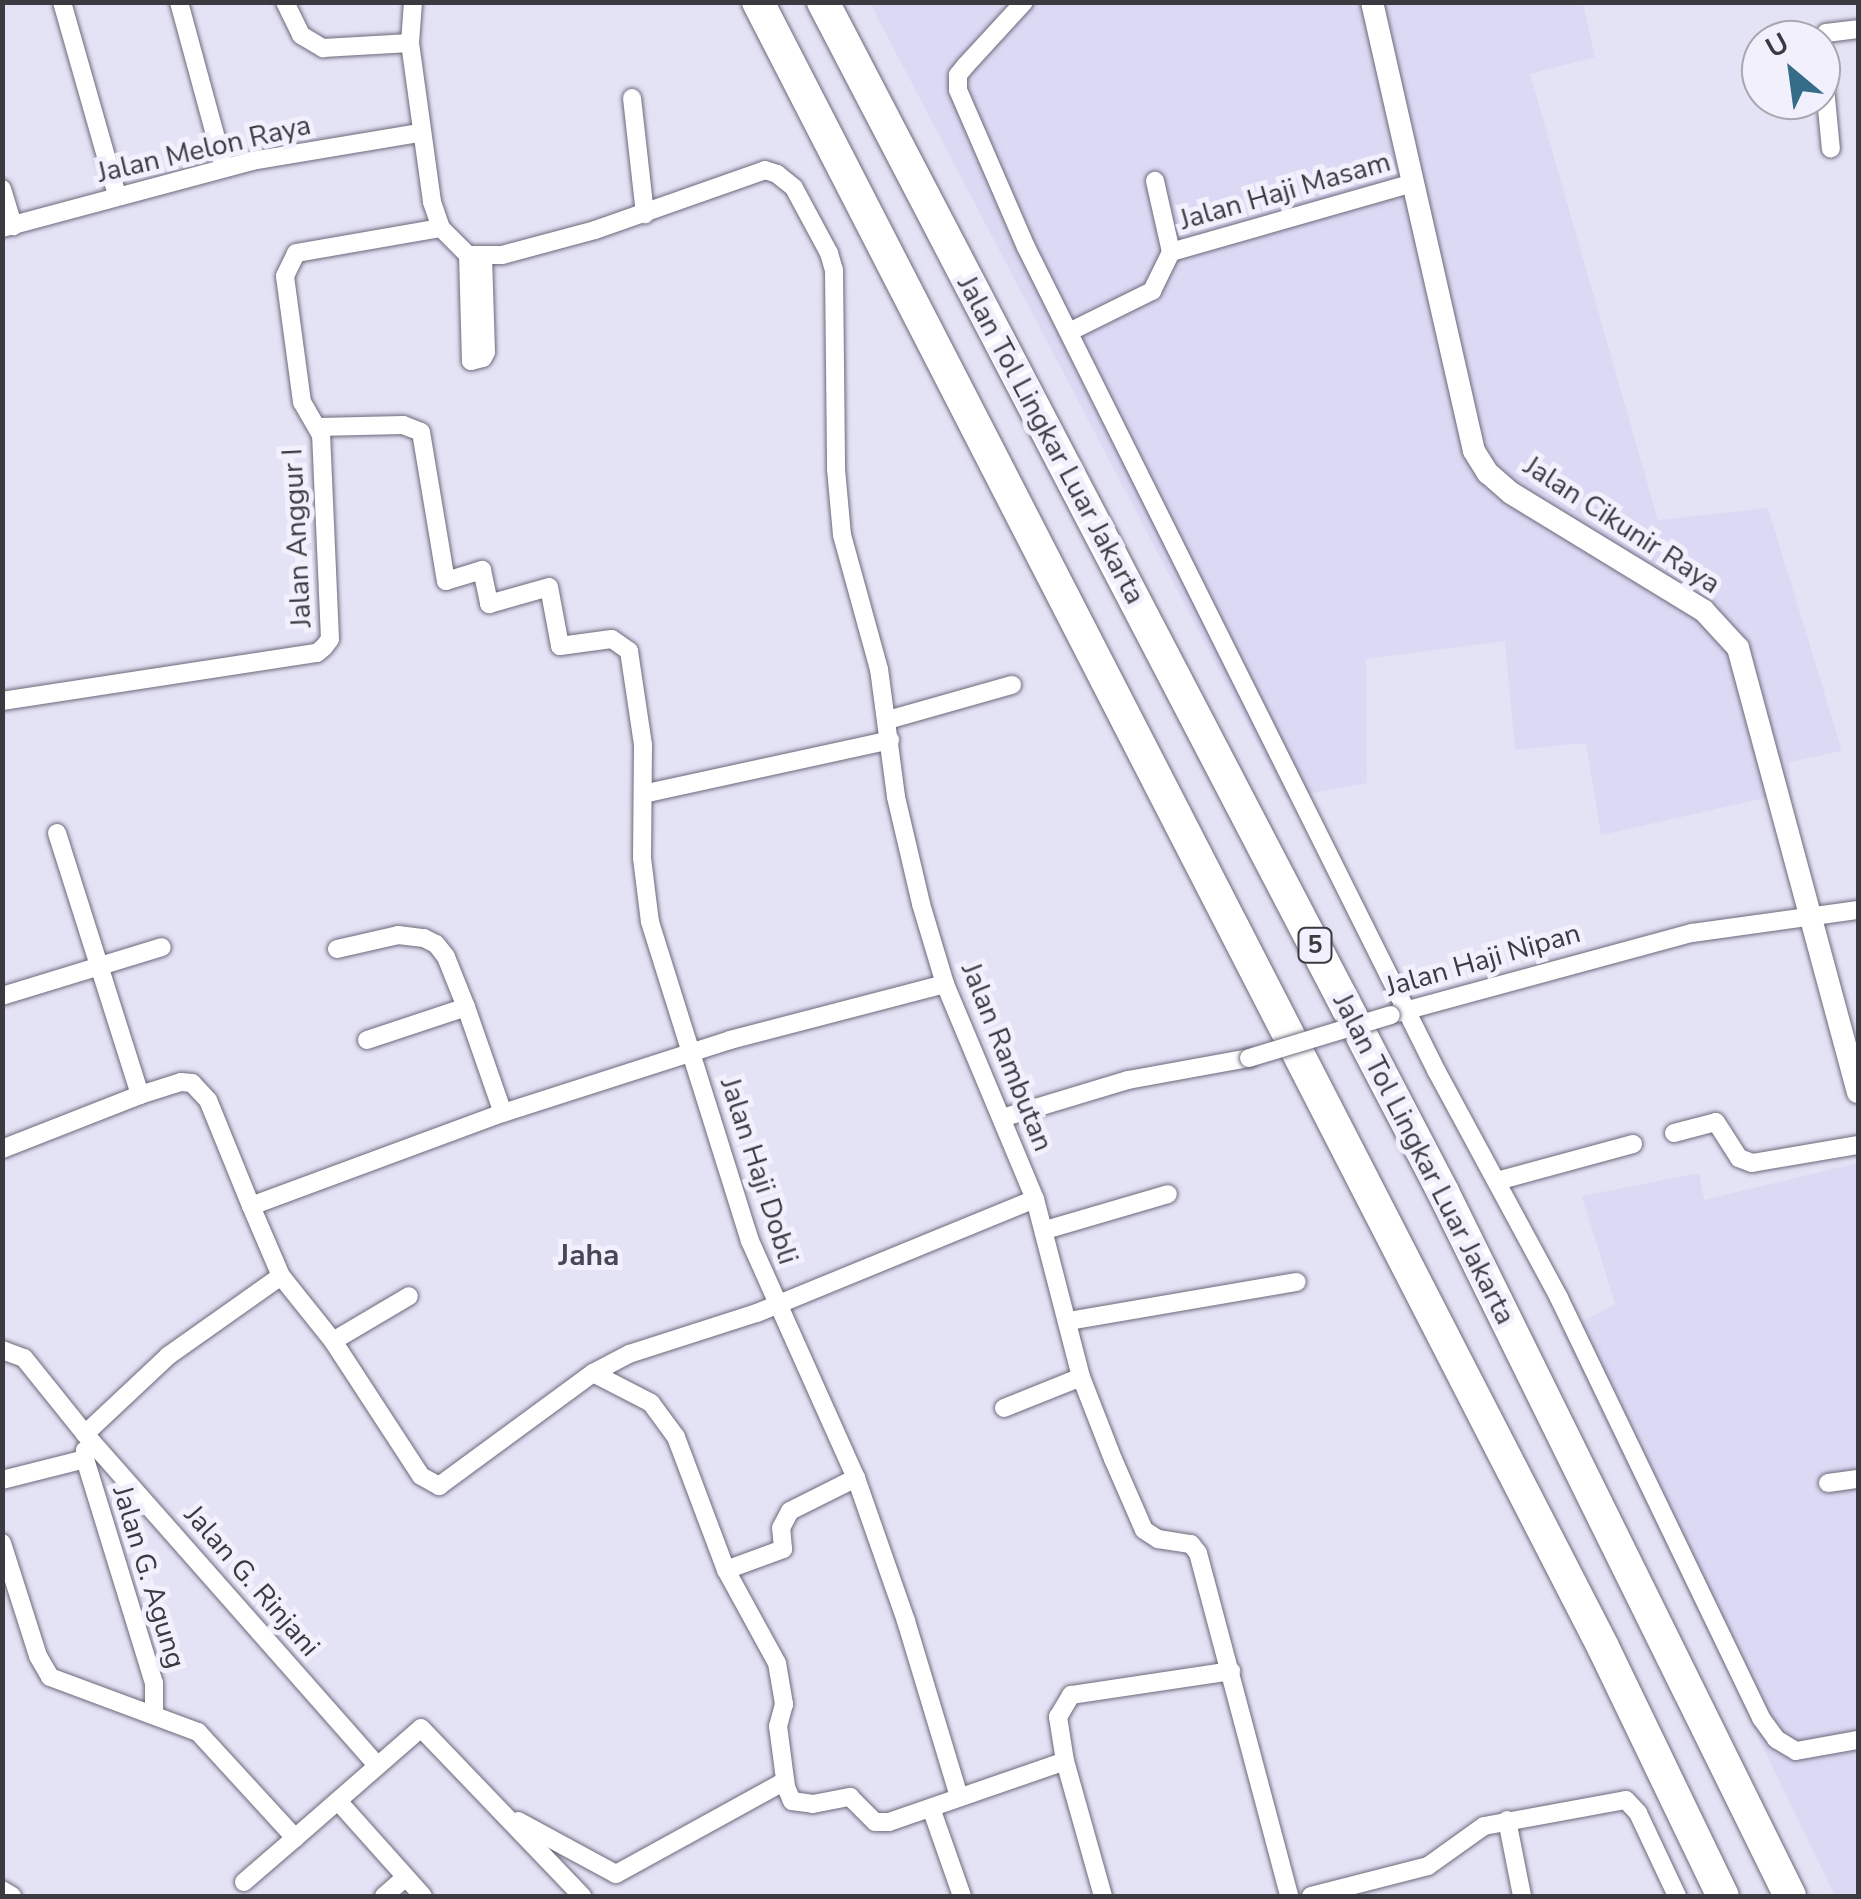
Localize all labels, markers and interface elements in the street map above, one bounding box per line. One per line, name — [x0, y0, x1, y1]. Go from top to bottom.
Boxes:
north arrow — [1741, 20, 1841, 120]
text: U — [1759, 24, 1796, 67]
street label: Jalan Melon Raya — [94, 108, 314, 190]
street label: Jalan Haji Masam — [1176, 145, 1394, 237]
street label: Jalan Tol Lingkar Luar Jakarta — [950, 270, 1152, 610]
street label: Jalan Anggur I — [276, 448, 318, 628]
street label: Jalan Cikunir Raya — [1518, 449, 1726, 601]
street label: Jalan Haji Nipan — [1382, 916, 1584, 1004]
road number: 5 — [1298, 925, 1332, 965]
street label: Jalan Rambutan — [954, 958, 1060, 1156]
street label: Jalan Tol Lingkar Luar Jakarta — [1326, 988, 1522, 1330]
street label: Jalan Haji Dobli — [713, 1074, 805, 1268]
district label: Jaha — [558, 1238, 620, 1274]
street label: Jalan G. Agung — [105, 1482, 193, 1672]
street label: Jalan G. Rinjani — [177, 1499, 327, 1663]

